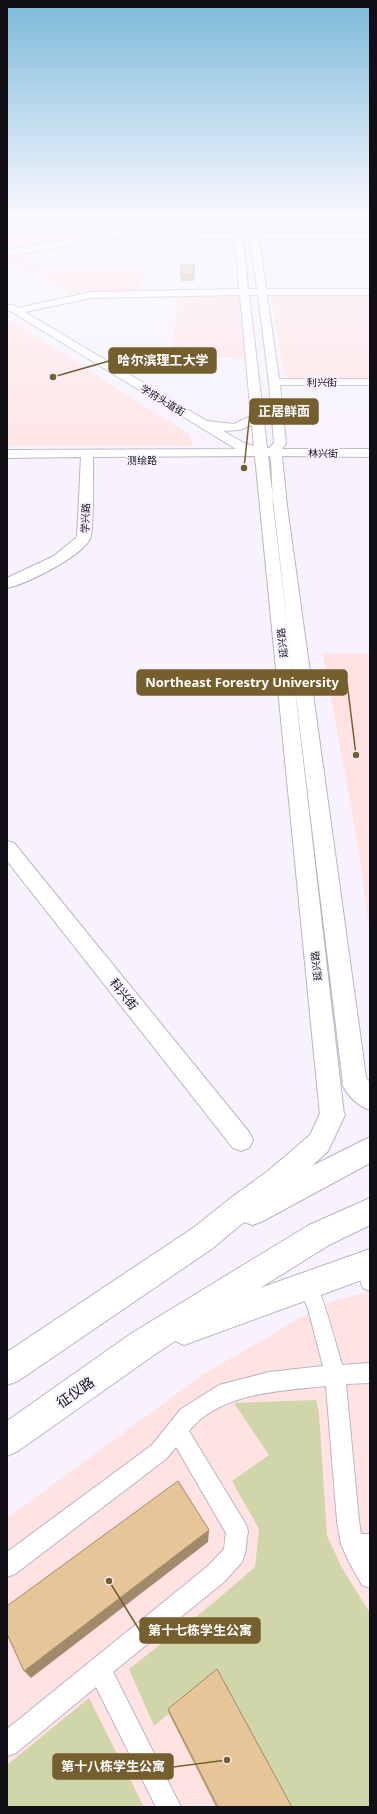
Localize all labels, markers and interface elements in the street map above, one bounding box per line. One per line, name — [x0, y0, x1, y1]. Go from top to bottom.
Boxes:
callout: 哈尔滨理工大学 — [109, 348, 216, 373]
text: 哈尔滨理工大学 — [117, 351, 209, 369]
street label: 利兴街 — [307, 375, 337, 389]
street label: 学府头道街 — [138, 381, 188, 419]
callout: 正居鲜面 — [250, 399, 318, 424]
text: 正居鲜面 — [258, 402, 310, 420]
street label: 林兴街 — [308, 446, 338, 460]
street label: 测绘路 — [127, 453, 157, 467]
street label: 学兴路 — [77, 503, 93, 533]
street label: 延兴路 — [273, 627, 291, 659]
callout: Northeast Forestry University — [137, 670, 347, 695]
text: Northeast Forestry University — [145, 673, 339, 691]
street label: 延兴路 — [307, 950, 325, 982]
street label: 科兴街 — [106, 975, 142, 1013]
street label: 征仪路 — [52, 1372, 98, 1412]
callout: 第十七栋学生公寓 — [140, 1618, 260, 1643]
text: 第十七栋学生公寓 — [148, 1621, 252, 1639]
callout: 第十八栋学生公寓 — [53, 1754, 173, 1779]
text: 第十八栋学生公寓 — [61, 1757, 165, 1775]

